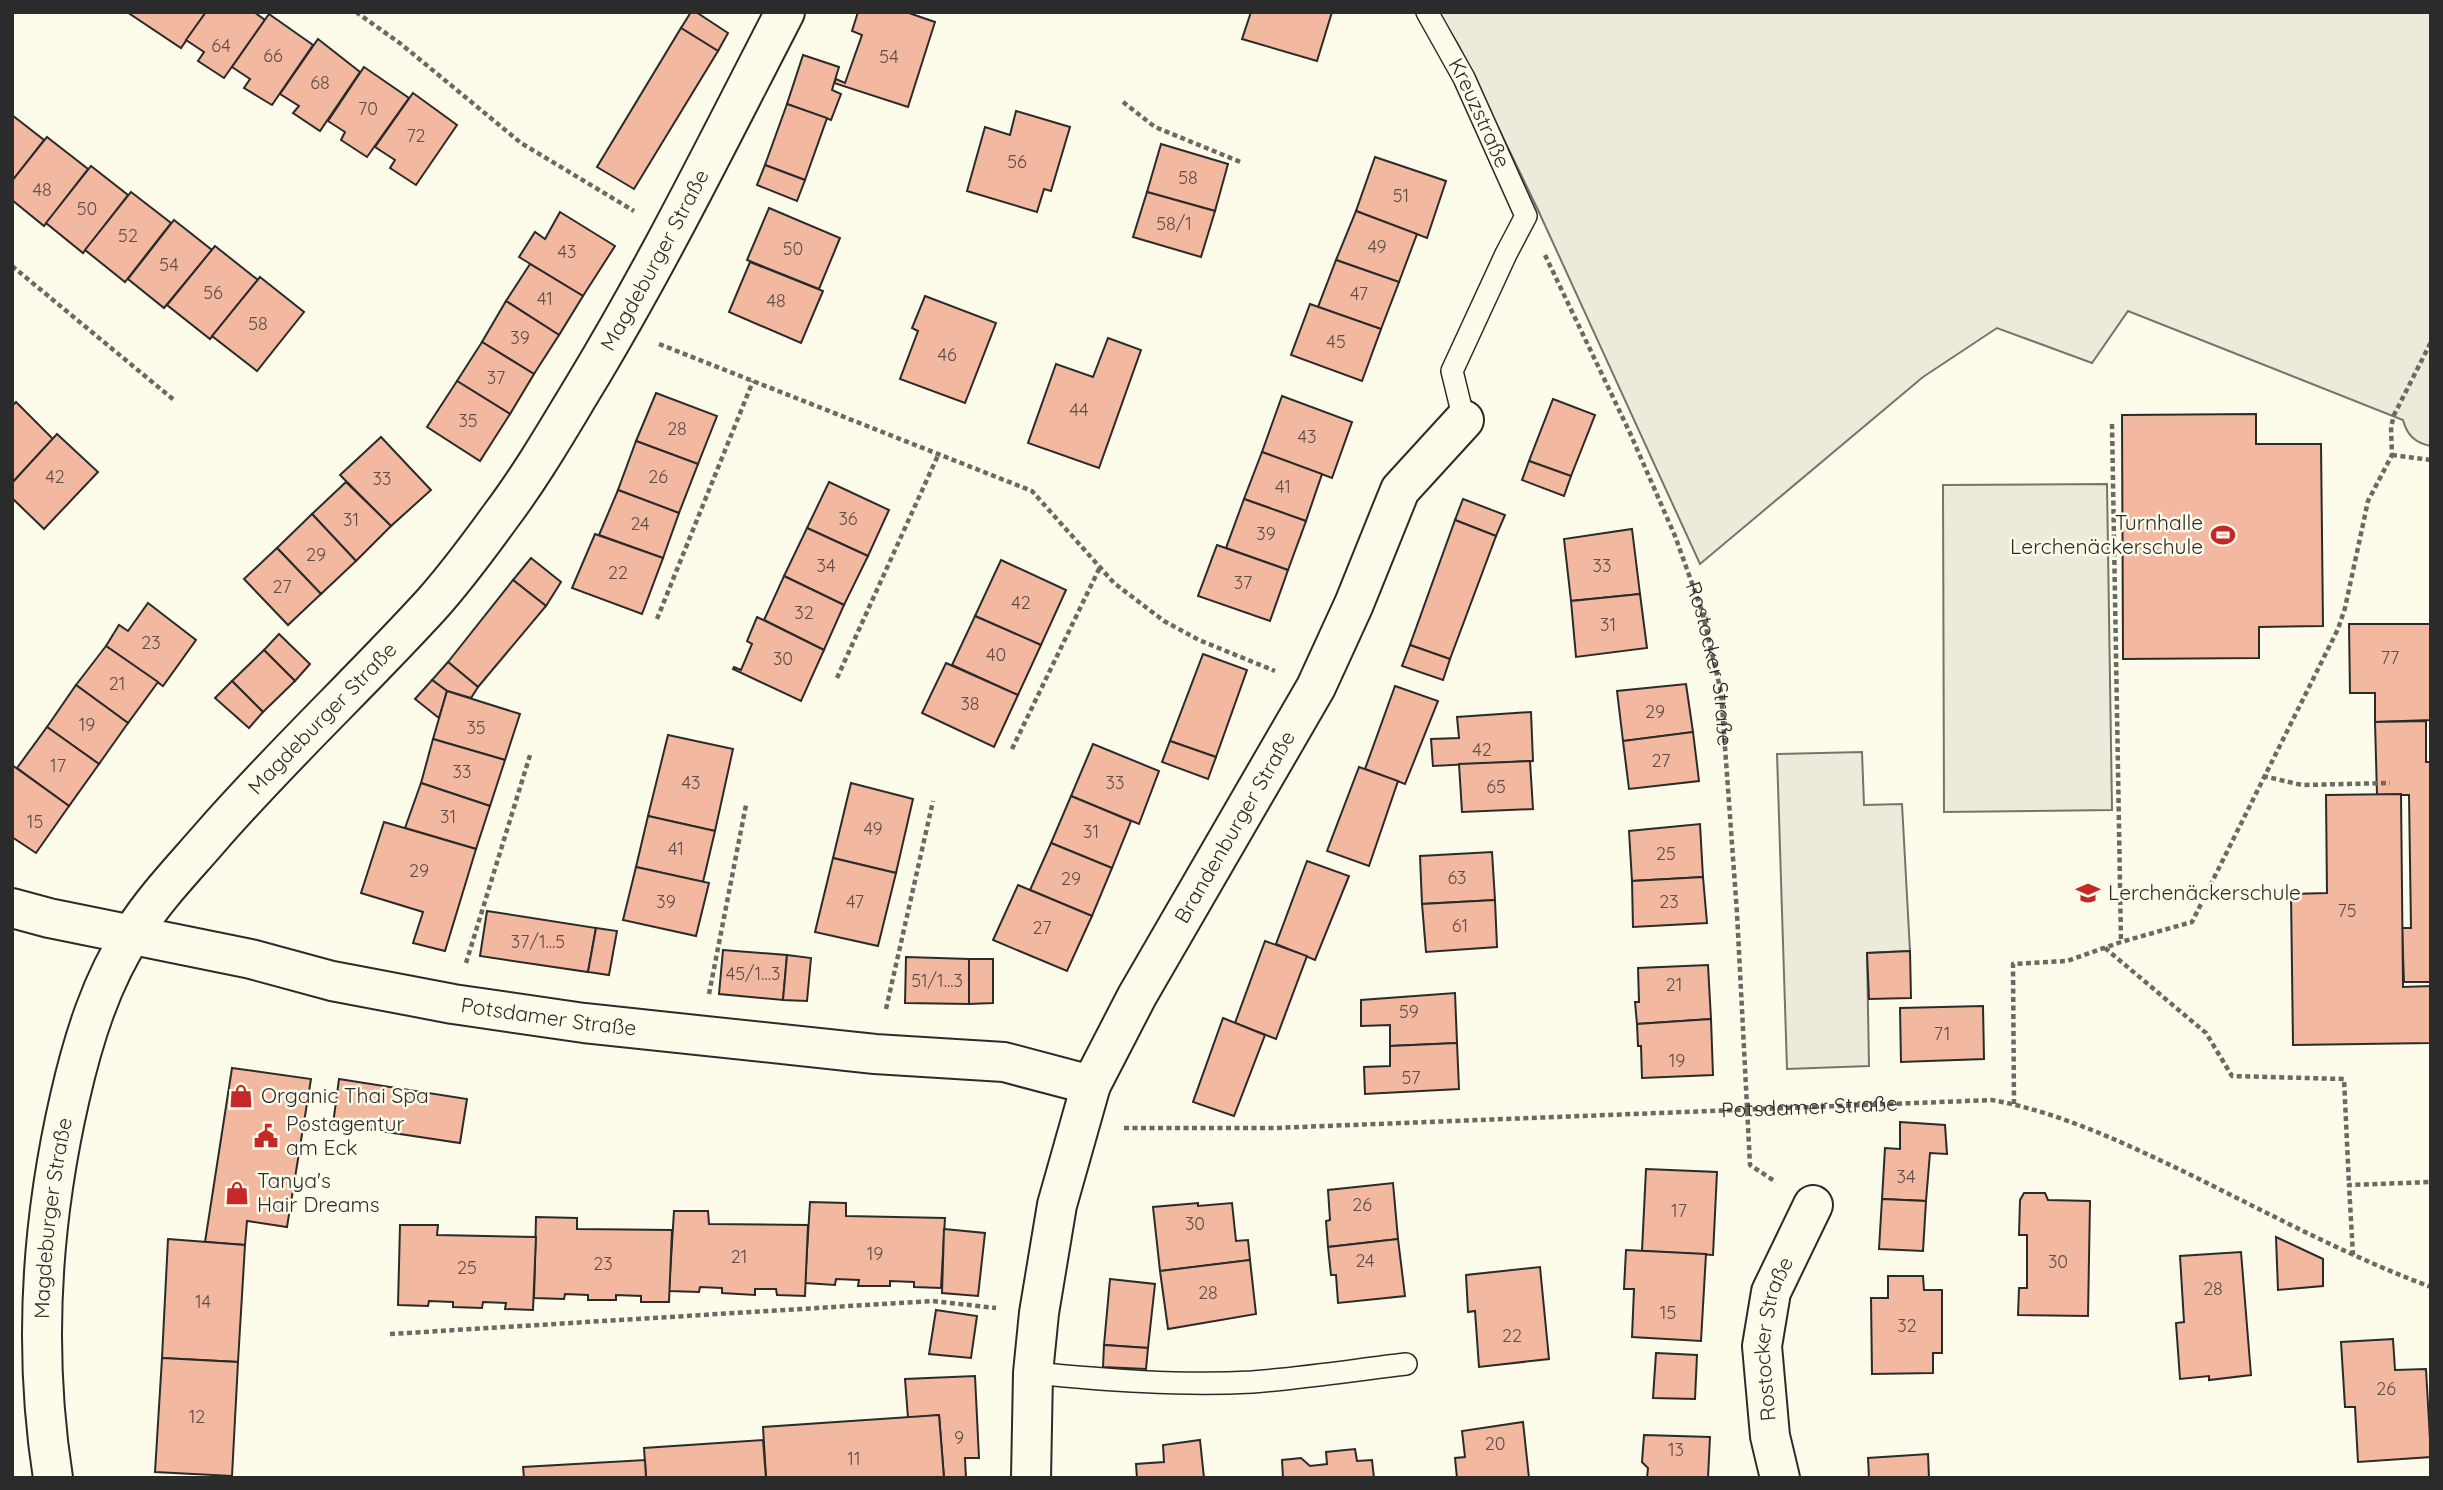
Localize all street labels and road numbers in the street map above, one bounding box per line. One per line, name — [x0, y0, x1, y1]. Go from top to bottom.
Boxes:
street label: Kreuzstraße — [1444, 53, 1517, 172]
street label: Magdeburger Straße — [594, 165, 714, 355]
street label: Rostocker Straße — [1680, 578, 1739, 747]
street label: Magdeburger Straße — [242, 636, 402, 799]
street label: Brandenburger Straße — [1168, 726, 1300, 927]
street label: Potsdamer Straße — [459, 991, 638, 1040]
street label: Potsdamer Straße — [1721, 1090, 1898, 1123]
street label: Magdeburger Straße — [28, 1115, 77, 1319]
street label: Rostocker Straße — [1748, 1252, 1798, 1422]

